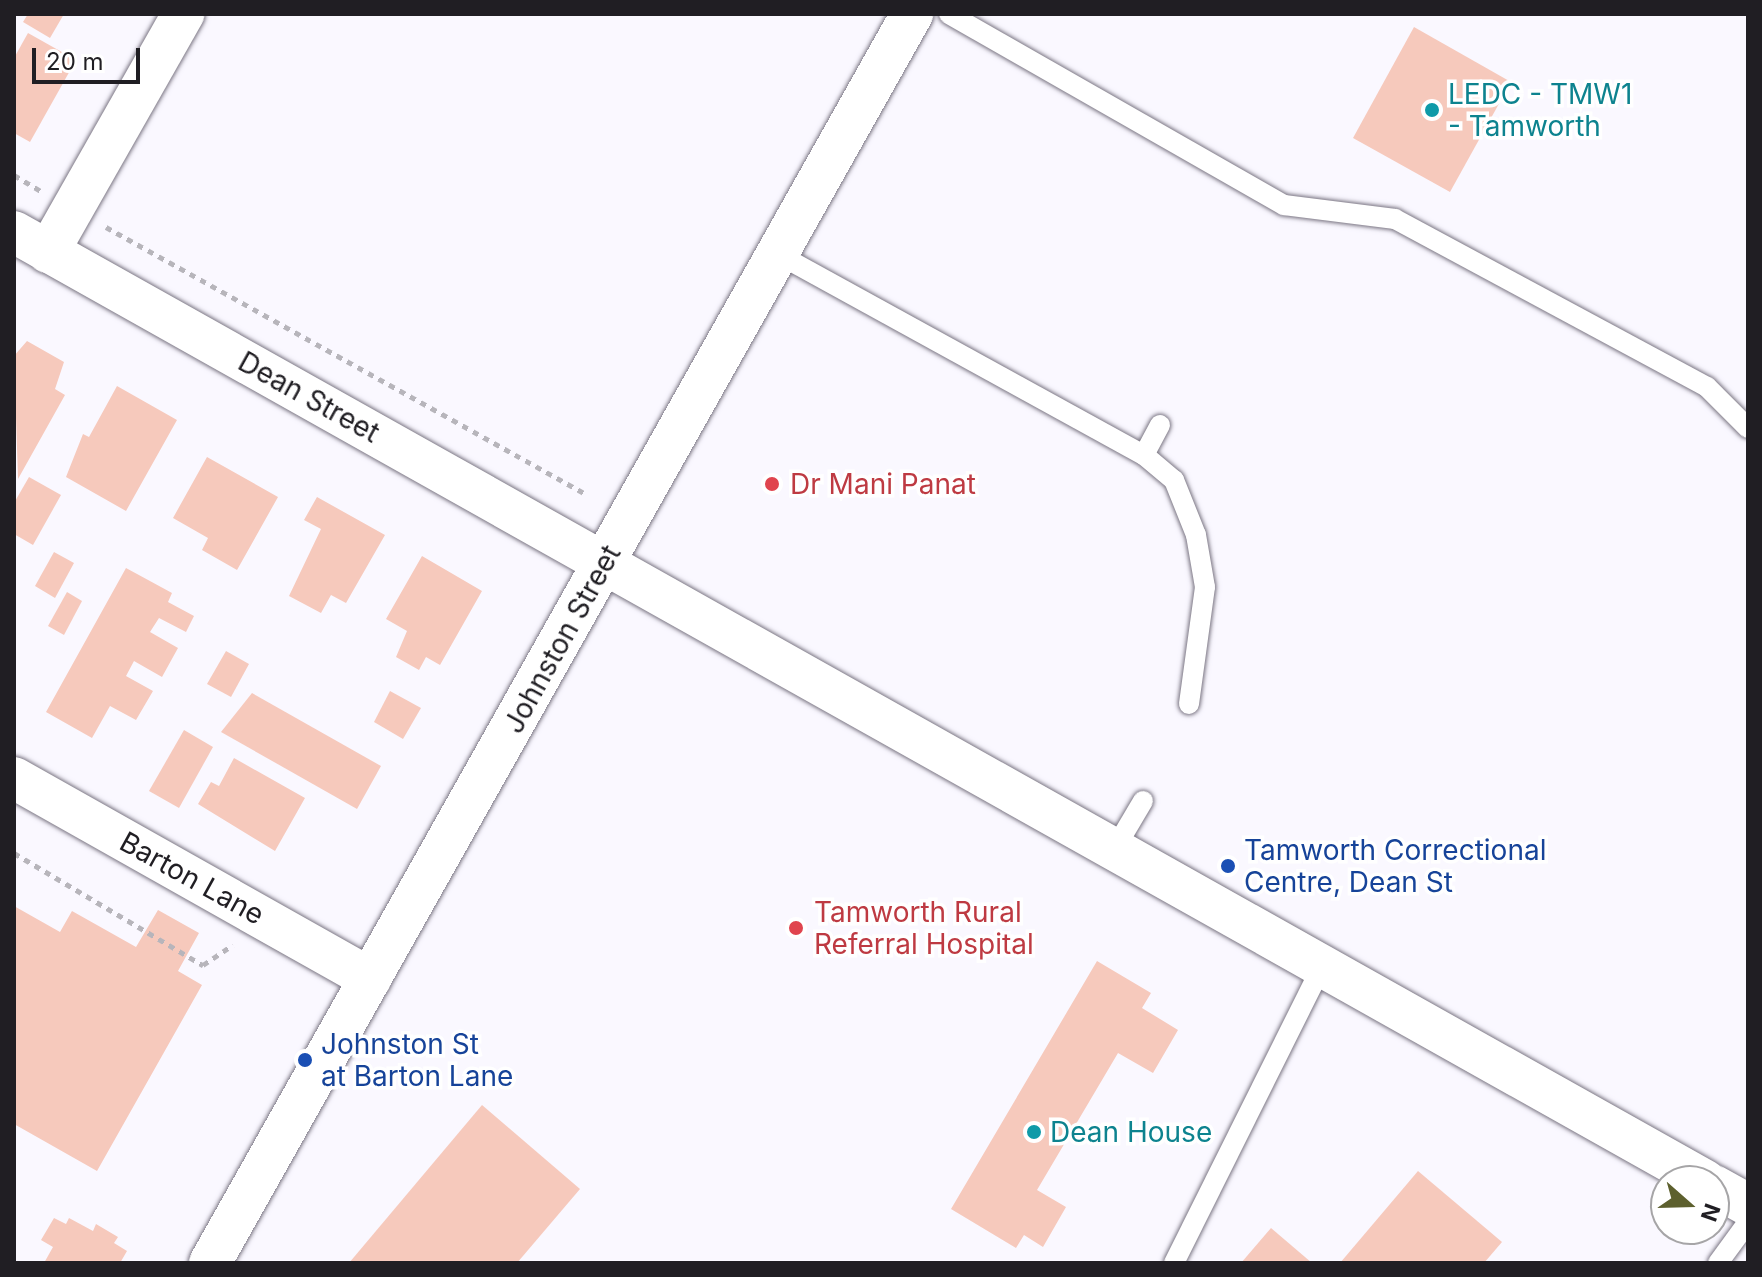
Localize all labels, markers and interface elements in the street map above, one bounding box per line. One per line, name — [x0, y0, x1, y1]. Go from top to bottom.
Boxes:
scale bar — [36, 32, 144, 82]
text: 20 m — [46, 47, 104, 76]
place label: LEDC - TMW1 - Tamworth — [1448, 77, 1632, 143]
marker: LEDC - TMW1 - Tamworth — [1423, 101, 1441, 119]
street label: Dean Street — [233, 345, 385, 449]
place label: Dr Mani Panat — [790, 467, 976, 501]
marker: Dr Mani Panat — [761, 473, 783, 495]
street label: Johnston Street — [496, 539, 628, 739]
street label: Barton Lane — [114, 825, 270, 931]
place label: Tamworth Correctional Centre, Dean St — [1244, 833, 1546, 899]
marker: Tamworth Correctional Centre, Dean St — [1219, 857, 1237, 875]
place label: Tamworth Rural Referral Hospital — [814, 895, 1034, 961]
marker: Tamworth Rural Referral Hospital — [785, 917, 807, 939]
place label: Johnston St at Barton Lane — [321, 1027, 513, 1093]
marker: Johnston St at Barton Lane — [296, 1051, 314, 1069]
place label: Dean House — [1050, 1115, 1212, 1149]
marker: Dean House — [1025, 1123, 1043, 1141]
north arrow — [1650, 1165, 1730, 1245]
text: N — [1696, 1200, 1726, 1225]

